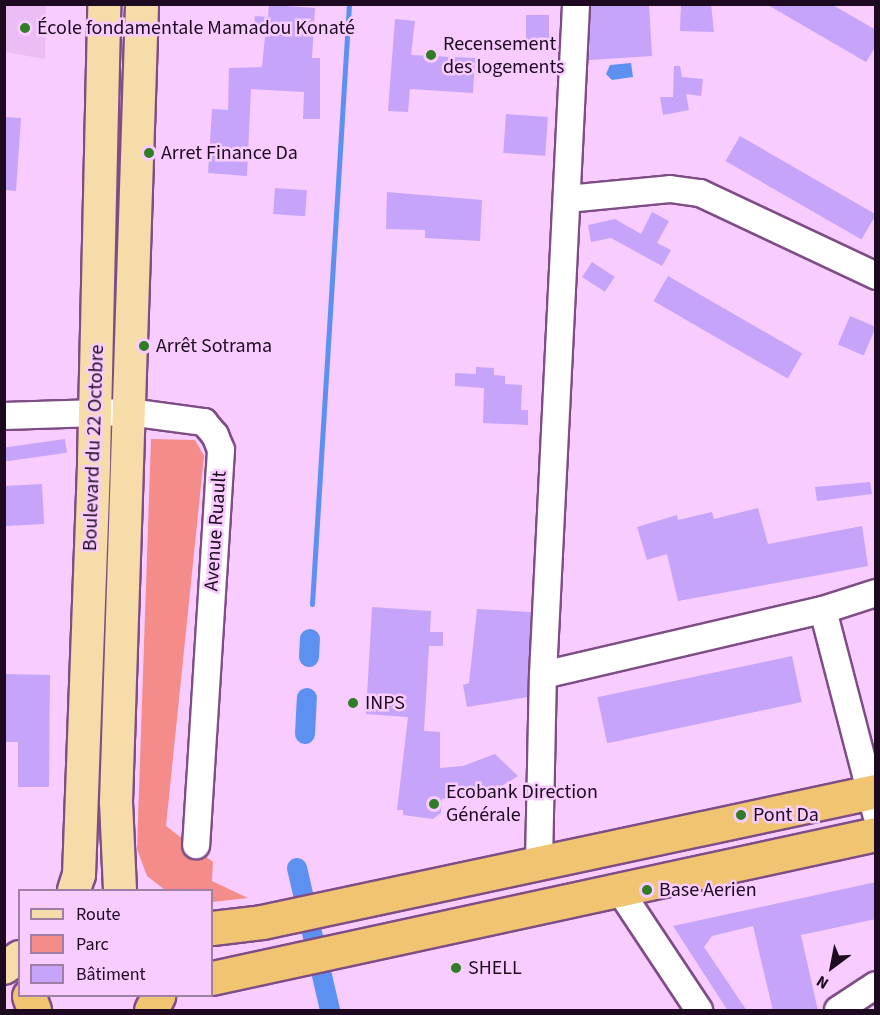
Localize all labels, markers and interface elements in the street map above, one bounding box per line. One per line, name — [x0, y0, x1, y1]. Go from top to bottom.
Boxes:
place label: École fondamentale Mamadou Konaté — [37, 16, 355, 40]
marker: École fondamentale Mamadou Konaté — [18, 21, 32, 35]
place label: Recensement des logements — [443, 32, 564, 79]
marker: Recensement des logements — [424, 48, 438, 62]
place label: Arret Finance Da — [161, 141, 298, 165]
marker: Arret Finance Da — [142, 146, 156, 160]
place label: Arrêt Sotrama — [156, 334, 272, 358]
marker: Arrêt Sotrama — [137, 339, 151, 353]
street label: Boulevard du 22 Octobre — [78, 344, 110, 552]
street label: Avenue Ruault — [200, 470, 232, 592]
place label: INPS — [365, 691, 405, 715]
marker: INPS — [346, 696, 360, 710]
place label: Ecobank Direction Générale — [446, 780, 598, 827]
marker: Ecobank Direction Générale — [427, 797, 441, 811]
place label: Pont Da — [753, 803, 819, 827]
marker: Pont Da — [734, 808, 748, 822]
place label: Base Aerien — [659, 878, 757, 902]
marker: Base Aerien — [640, 883, 654, 897]
legend — [18, 889, 213, 997]
text: Route — [76, 902, 120, 927]
text: Parc — [76, 932, 109, 957]
north arrow — [802, 937, 862, 997]
place label: SHELL — [468, 956, 522, 980]
marker: SHELL — [449, 961, 463, 975]
text: Bâtiment — [76, 962, 146, 987]
text: N — [812, 970, 833, 994]

